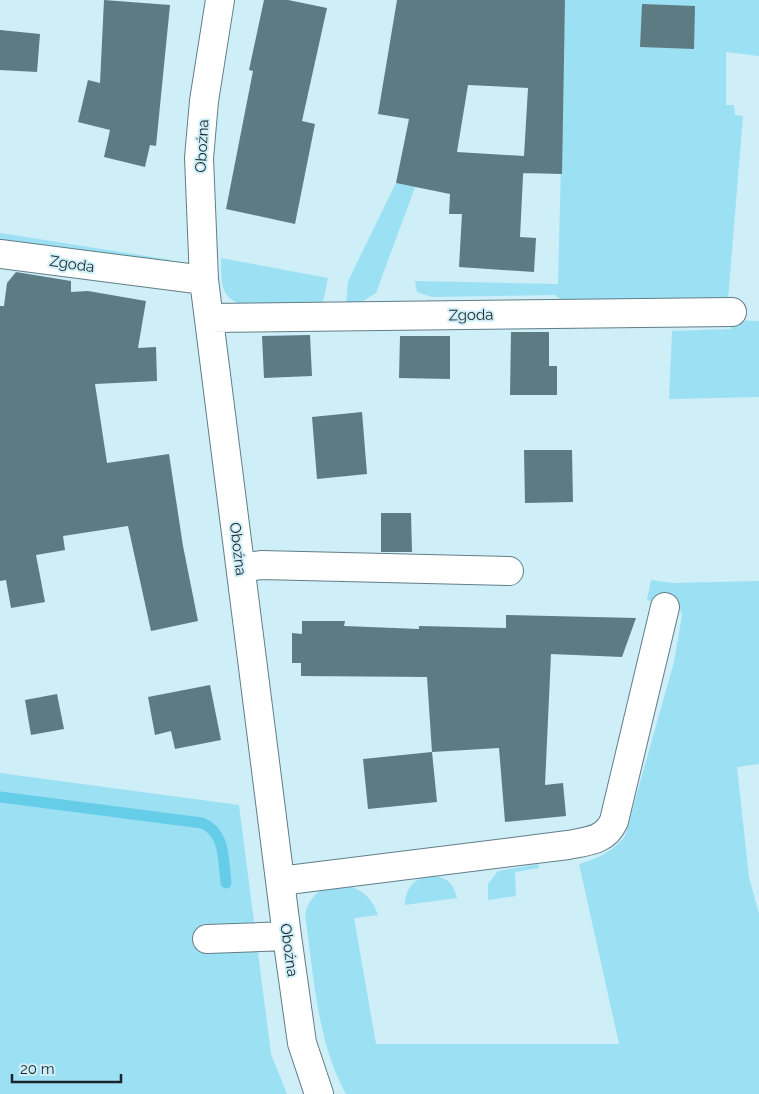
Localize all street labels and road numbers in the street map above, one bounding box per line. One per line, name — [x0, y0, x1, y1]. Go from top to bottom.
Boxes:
street label: Oboźna — [192, 119, 212, 173]
street label: Zgoda — [49, 252, 95, 276]
street label: Zgoda — [448, 306, 494, 324]
street label: Oboźna — [226, 521, 250, 577]
street label: Oboźna — [276, 922, 302, 978]

